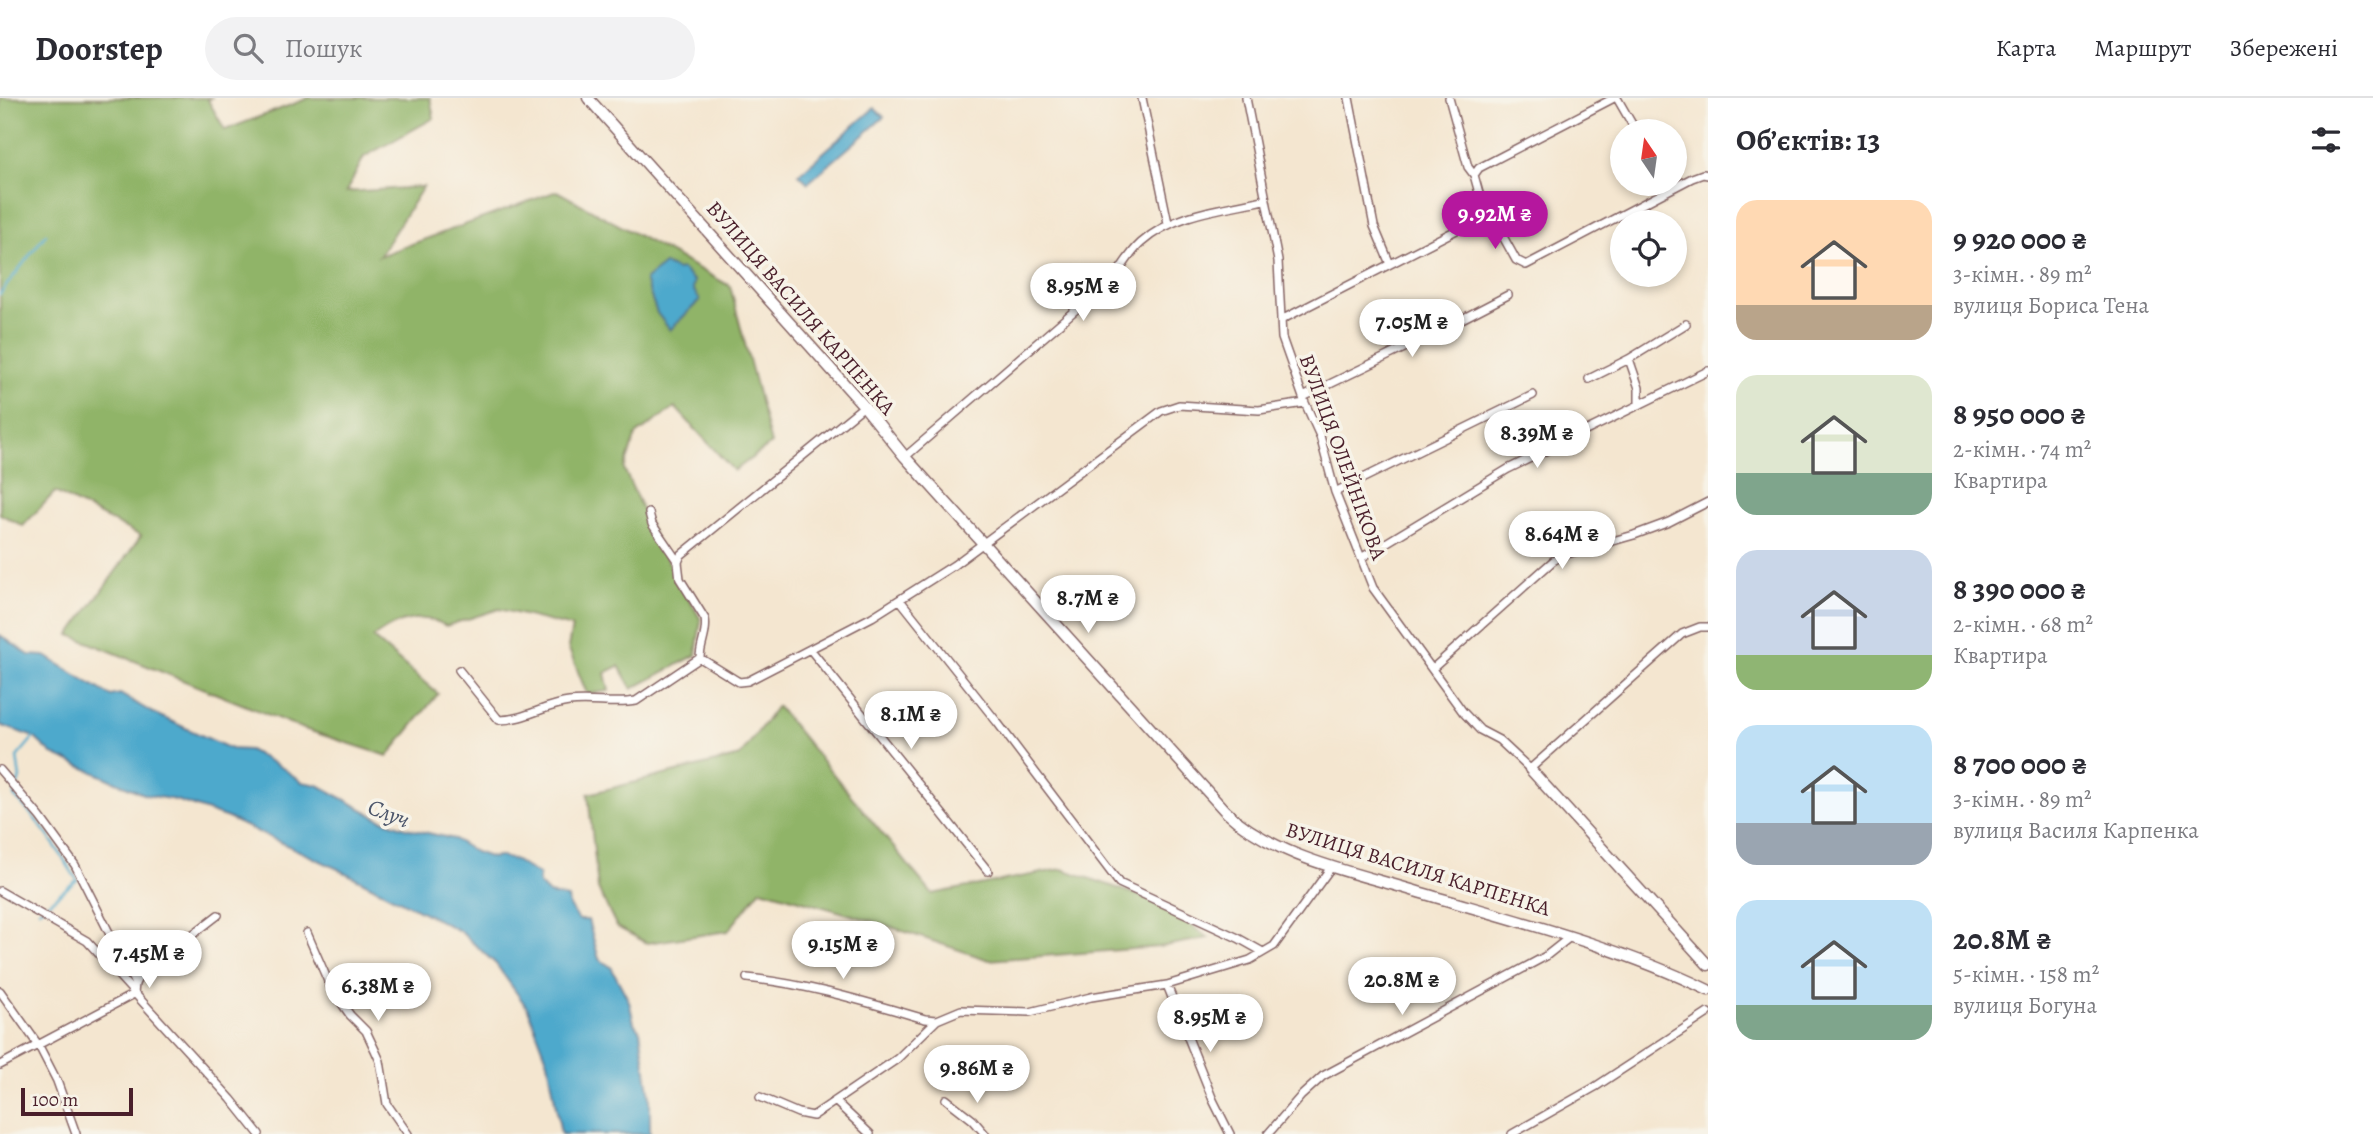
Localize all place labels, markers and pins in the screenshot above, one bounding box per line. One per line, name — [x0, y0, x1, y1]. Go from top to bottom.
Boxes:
pin: 9.92M ₴ — [1430, 192, 1560, 251]
pin: 8.95M ₴ — [1018, 264, 1148, 323]
pin: 7.05M ₴ — [1347, 300, 1477, 359]
pin: 8.39M ₴ — [1472, 410, 1602, 470]
pin: 8.64M ₴ — [1497, 512, 1627, 571]
pin: 8.7M ₴ — [1031, 575, 1145, 635]
pin: 8.1M ₴ — [854, 692, 968, 751]
pin: 9.15M ₴ — [778, 922, 908, 981]
pin: 7.45M ₴ — [84, 930, 214, 990]
pin: 20.8M ₴ — [1337, 958, 1467, 1017]
pin: 6.38M ₴ — [313, 964, 443, 1023]
pin: 8.95M ₴ — [1145, 995, 1275, 1054]
pin: 9.86M ₴ — [912, 1046, 1042, 1105]

